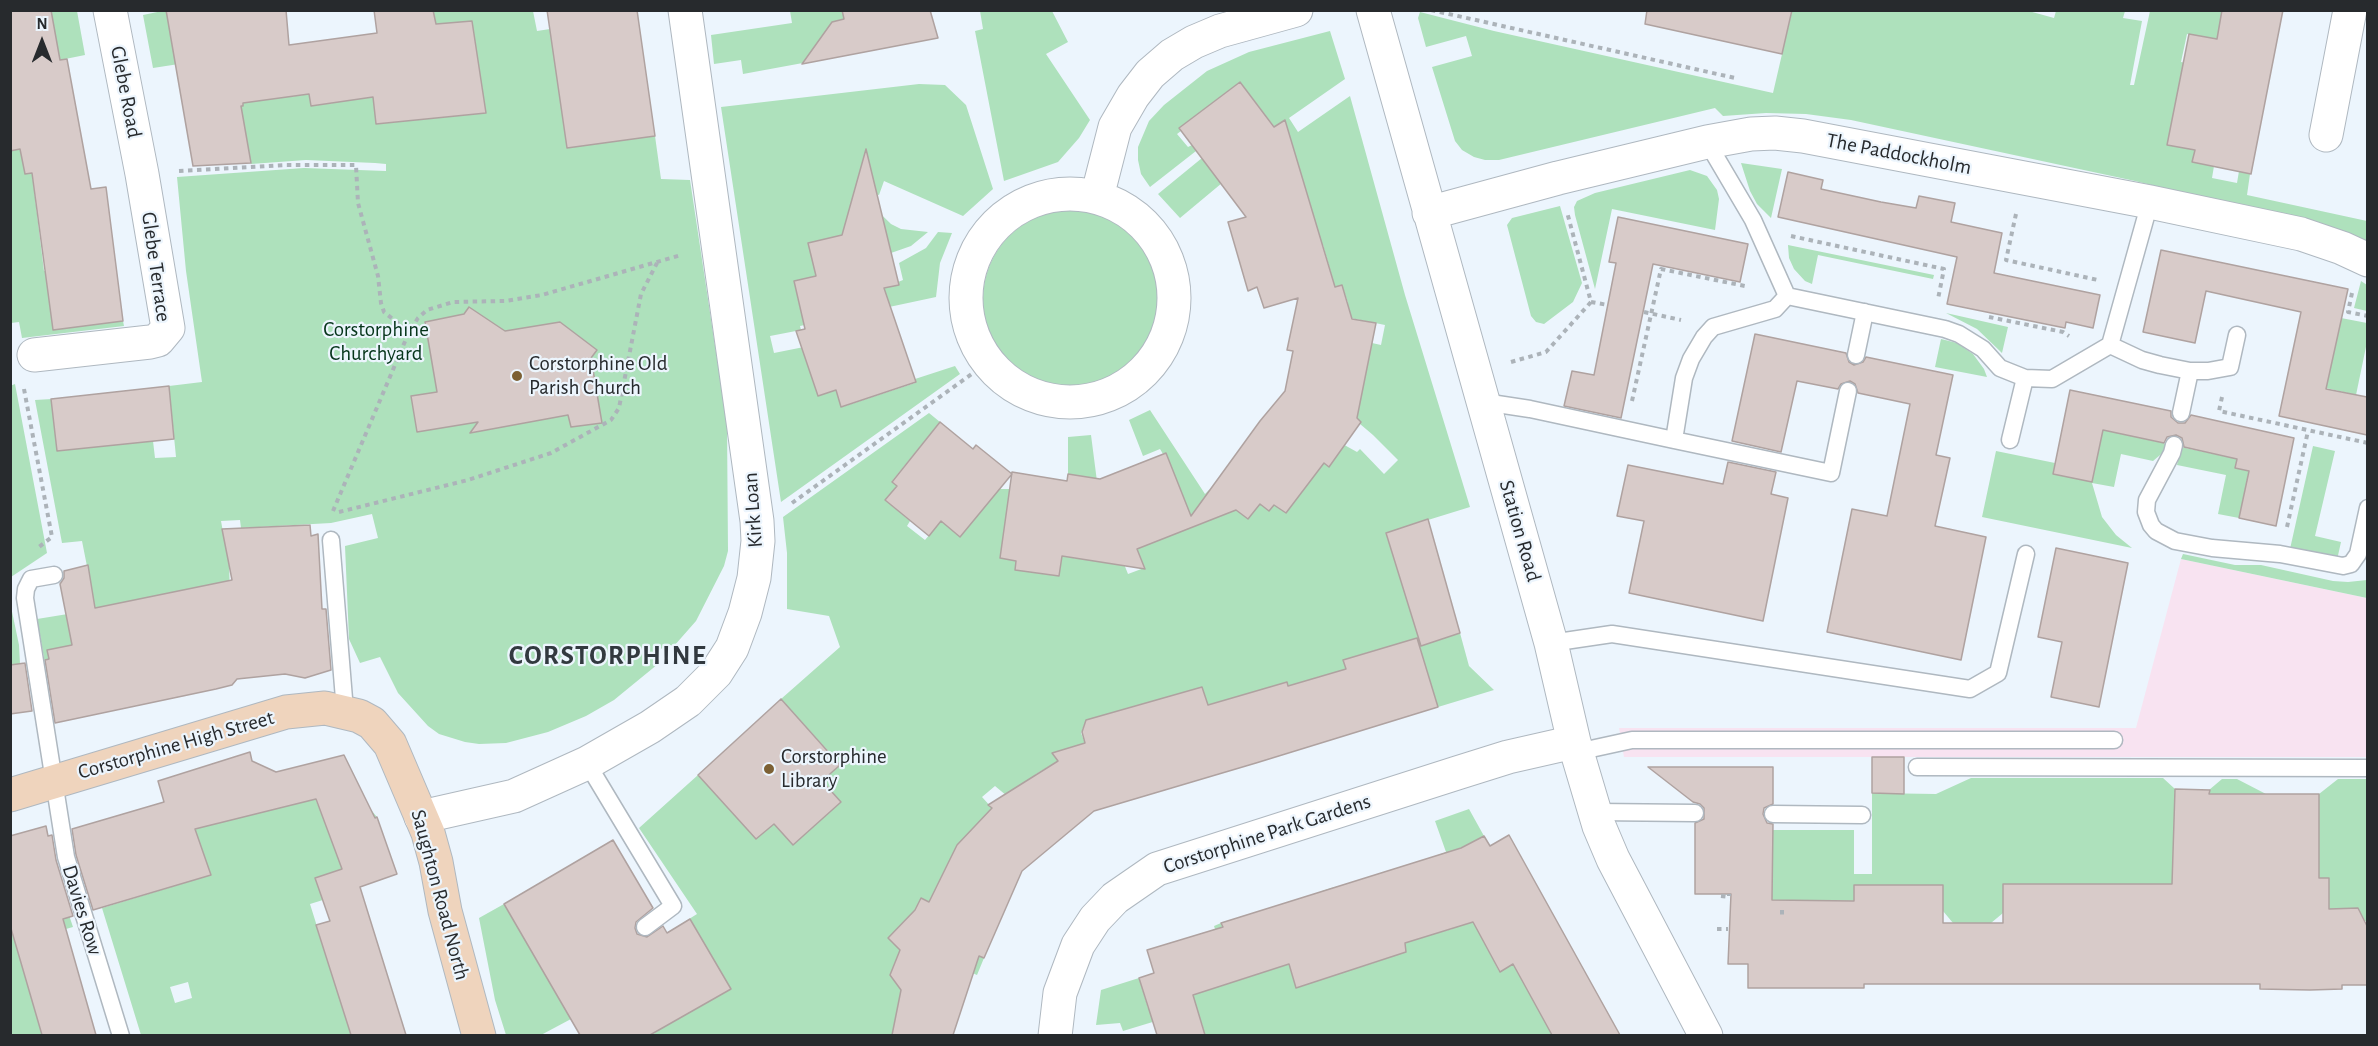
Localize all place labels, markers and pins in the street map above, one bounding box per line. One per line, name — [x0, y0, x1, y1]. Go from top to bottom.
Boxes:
place label: Corstorphine Old Parish Church — [529, 351, 668, 401]
marker: Corstorphine Old Parish Church — [510, 369, 524, 383]
place label: Corstorphine Library — [781, 744, 887, 794]
marker: Corstorphine Library — [762, 762, 776, 776]

